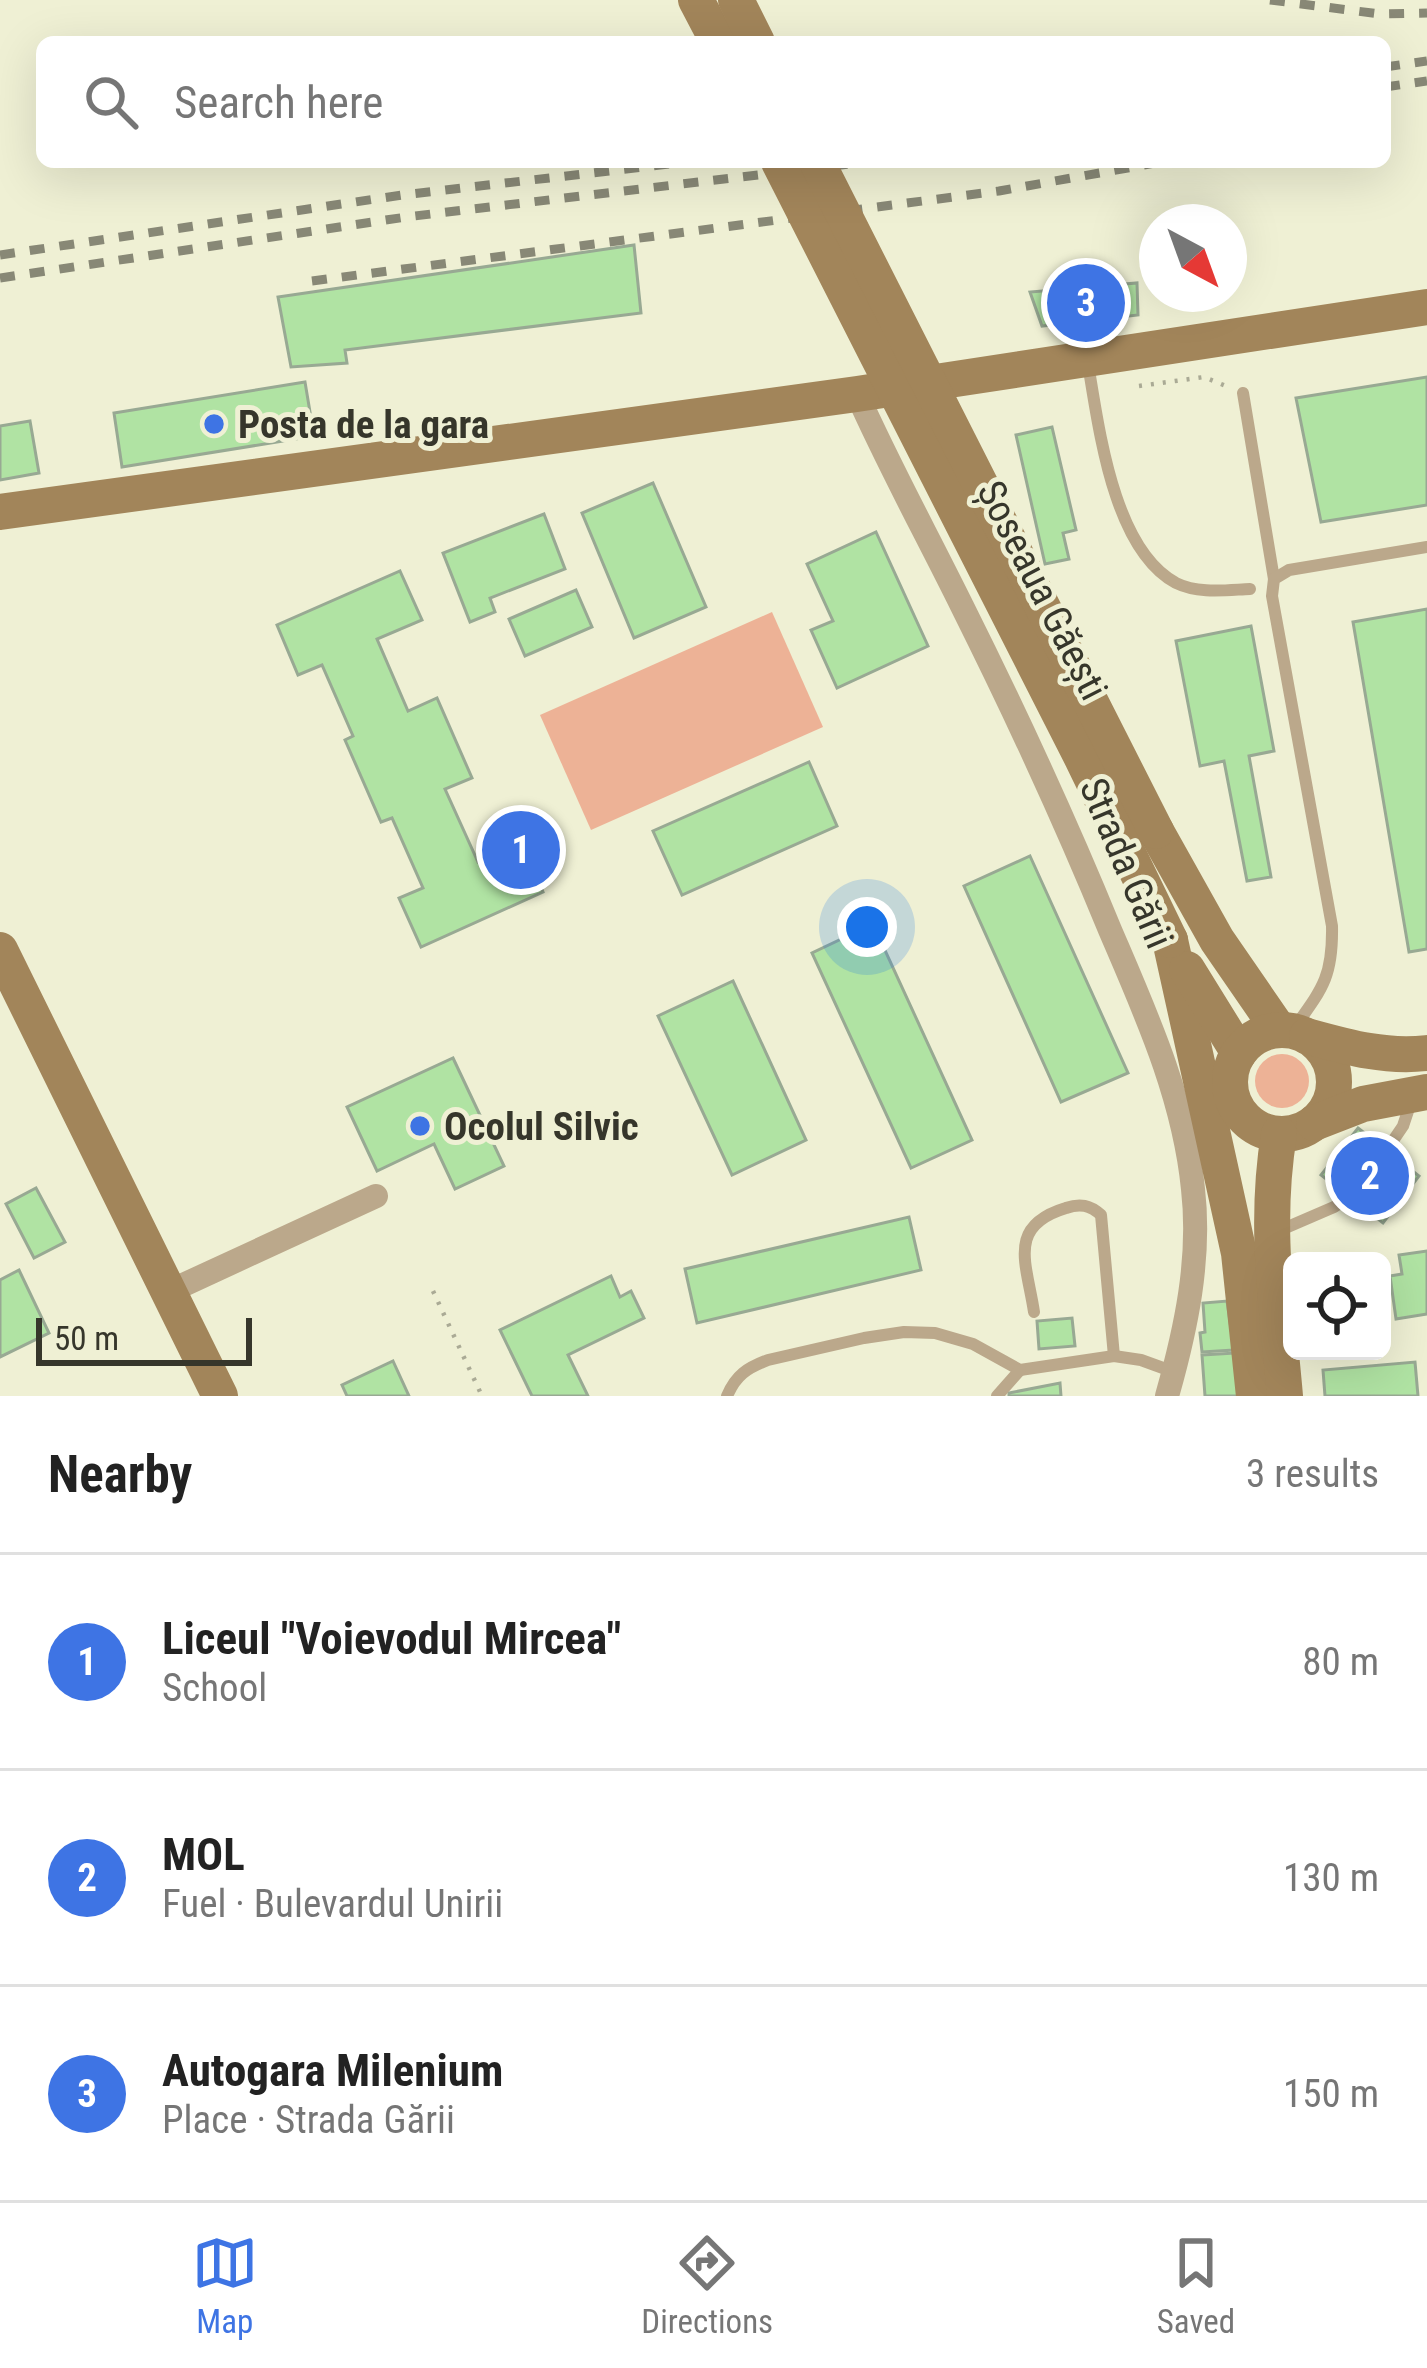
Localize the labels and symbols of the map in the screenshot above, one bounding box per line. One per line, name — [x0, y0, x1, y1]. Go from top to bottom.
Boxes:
north arrow — [1139, 204, 1247, 312]
pin: 3 — [1047, 258, 1125, 348]
place label: Posta de la gara — [238, 402, 489, 448]
marker: Posta de la gara — [201, 411, 227, 437]
street label: Șoseaua Găești — [967, 473, 1117, 708]
street label: Strada Gării — [1070, 772, 1182, 955]
pin: 1 — [482, 805, 560, 895]
your location — [837, 897, 897, 957]
place label: Ocolul Silvic — [444, 1104, 639, 1150]
marker: Ocolul Silvic — [407, 1113, 433, 1139]
pin: 2 — [1331, 1131, 1409, 1221]
scale bar — [36, 1312, 252, 1365]

